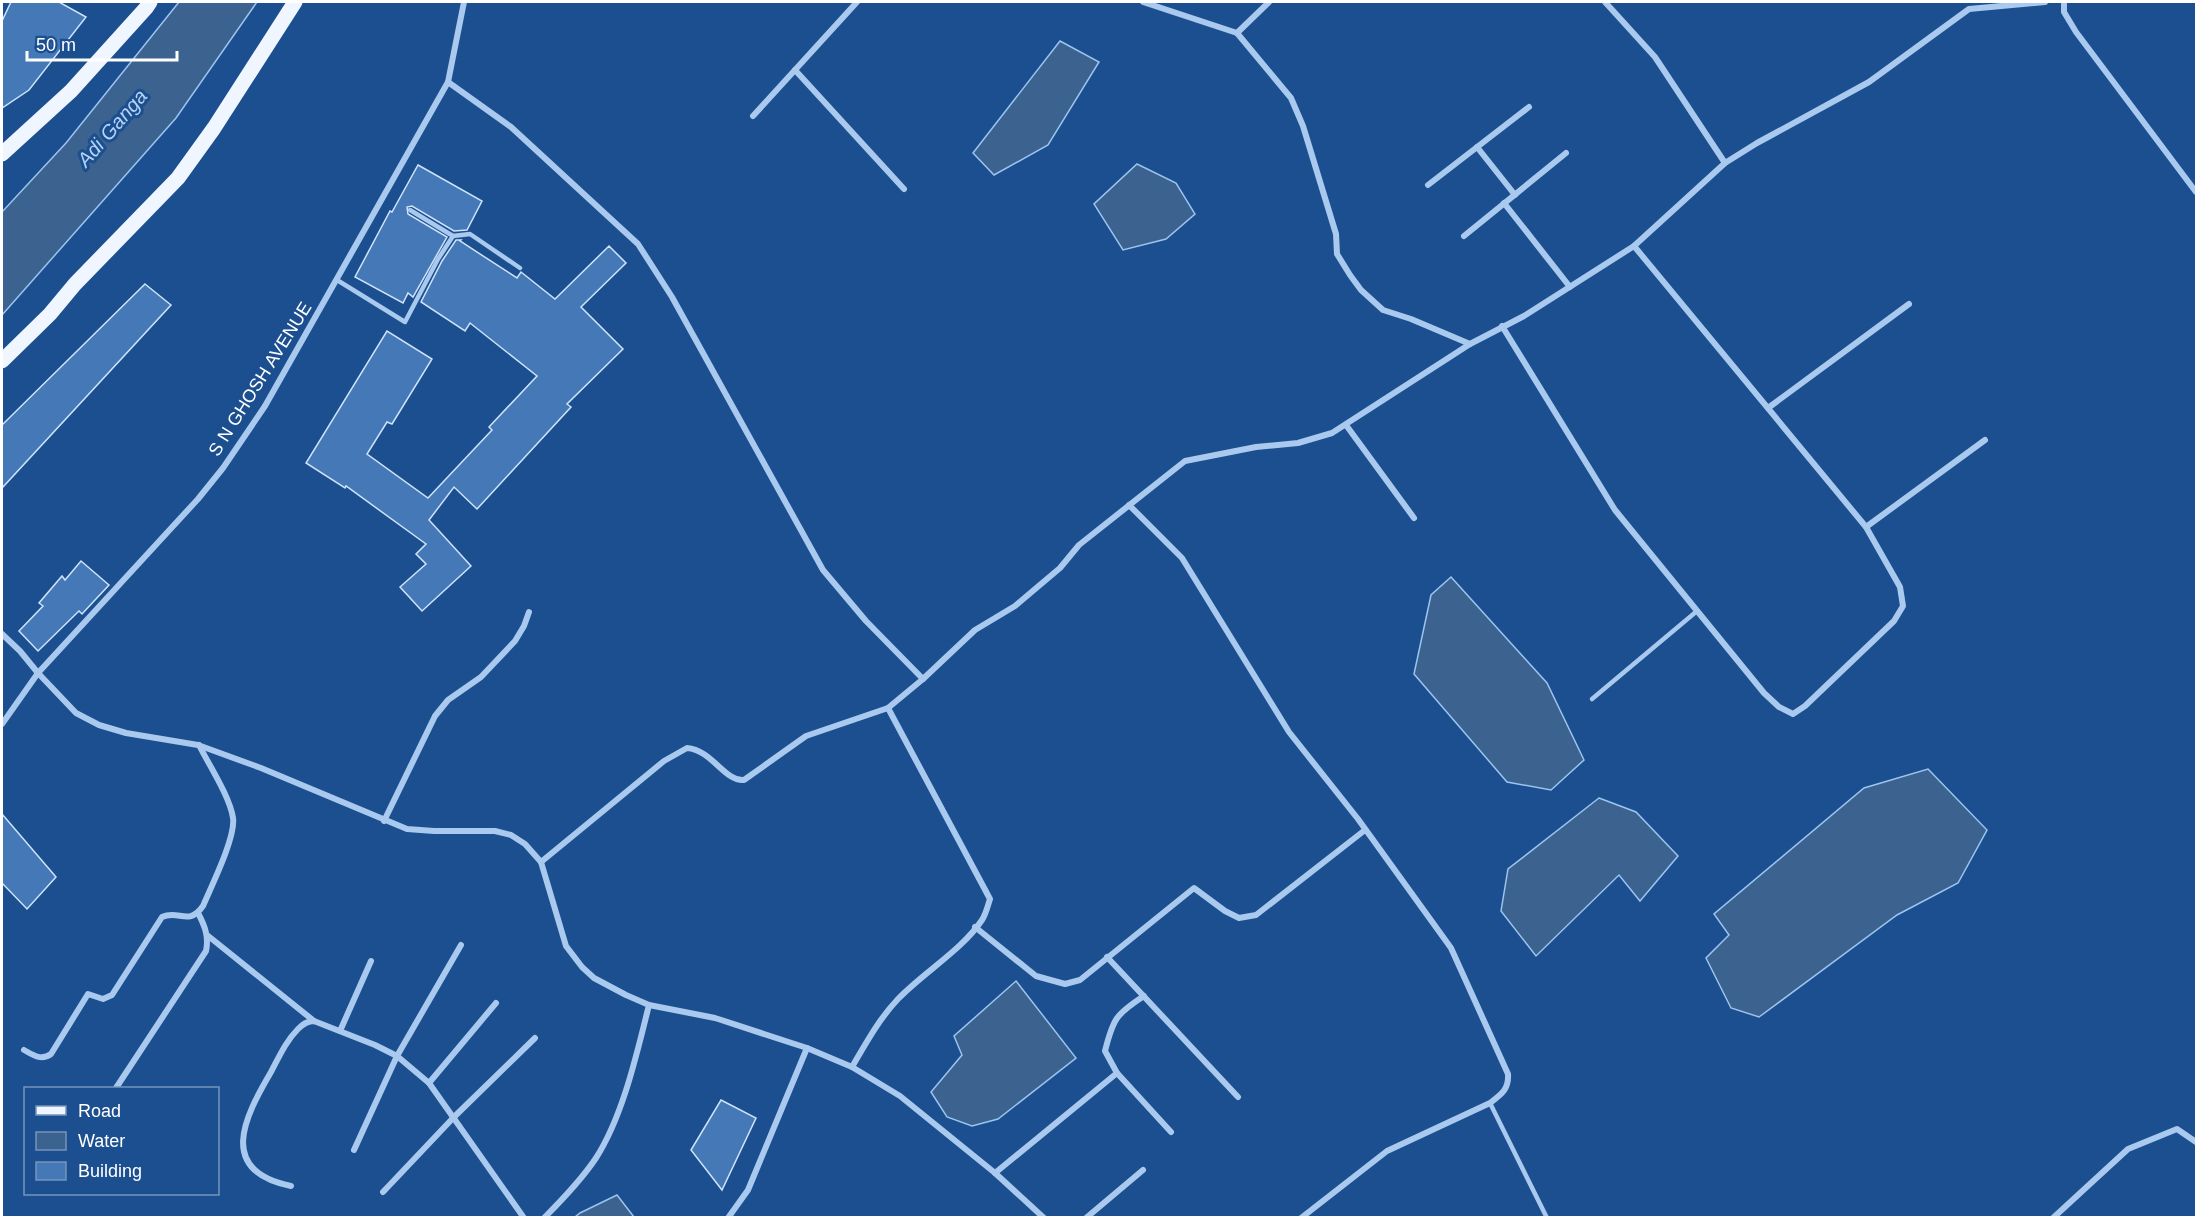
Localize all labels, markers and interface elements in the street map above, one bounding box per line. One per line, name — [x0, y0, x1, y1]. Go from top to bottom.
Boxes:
scale bar — [27, 24, 177, 62]
text: 50 m — [36, 35, 76, 55]
water label: Adi Ganga — [72, 85, 151, 172]
street label: S N GHOSH AVENUE — [204, 298, 316, 460]
legend — [24, 1087, 219, 1195]
text: Road — [78, 1101, 121, 1121]
text: Water — [78, 1131, 125, 1151]
text: Building — [78, 1161, 142, 1181]

